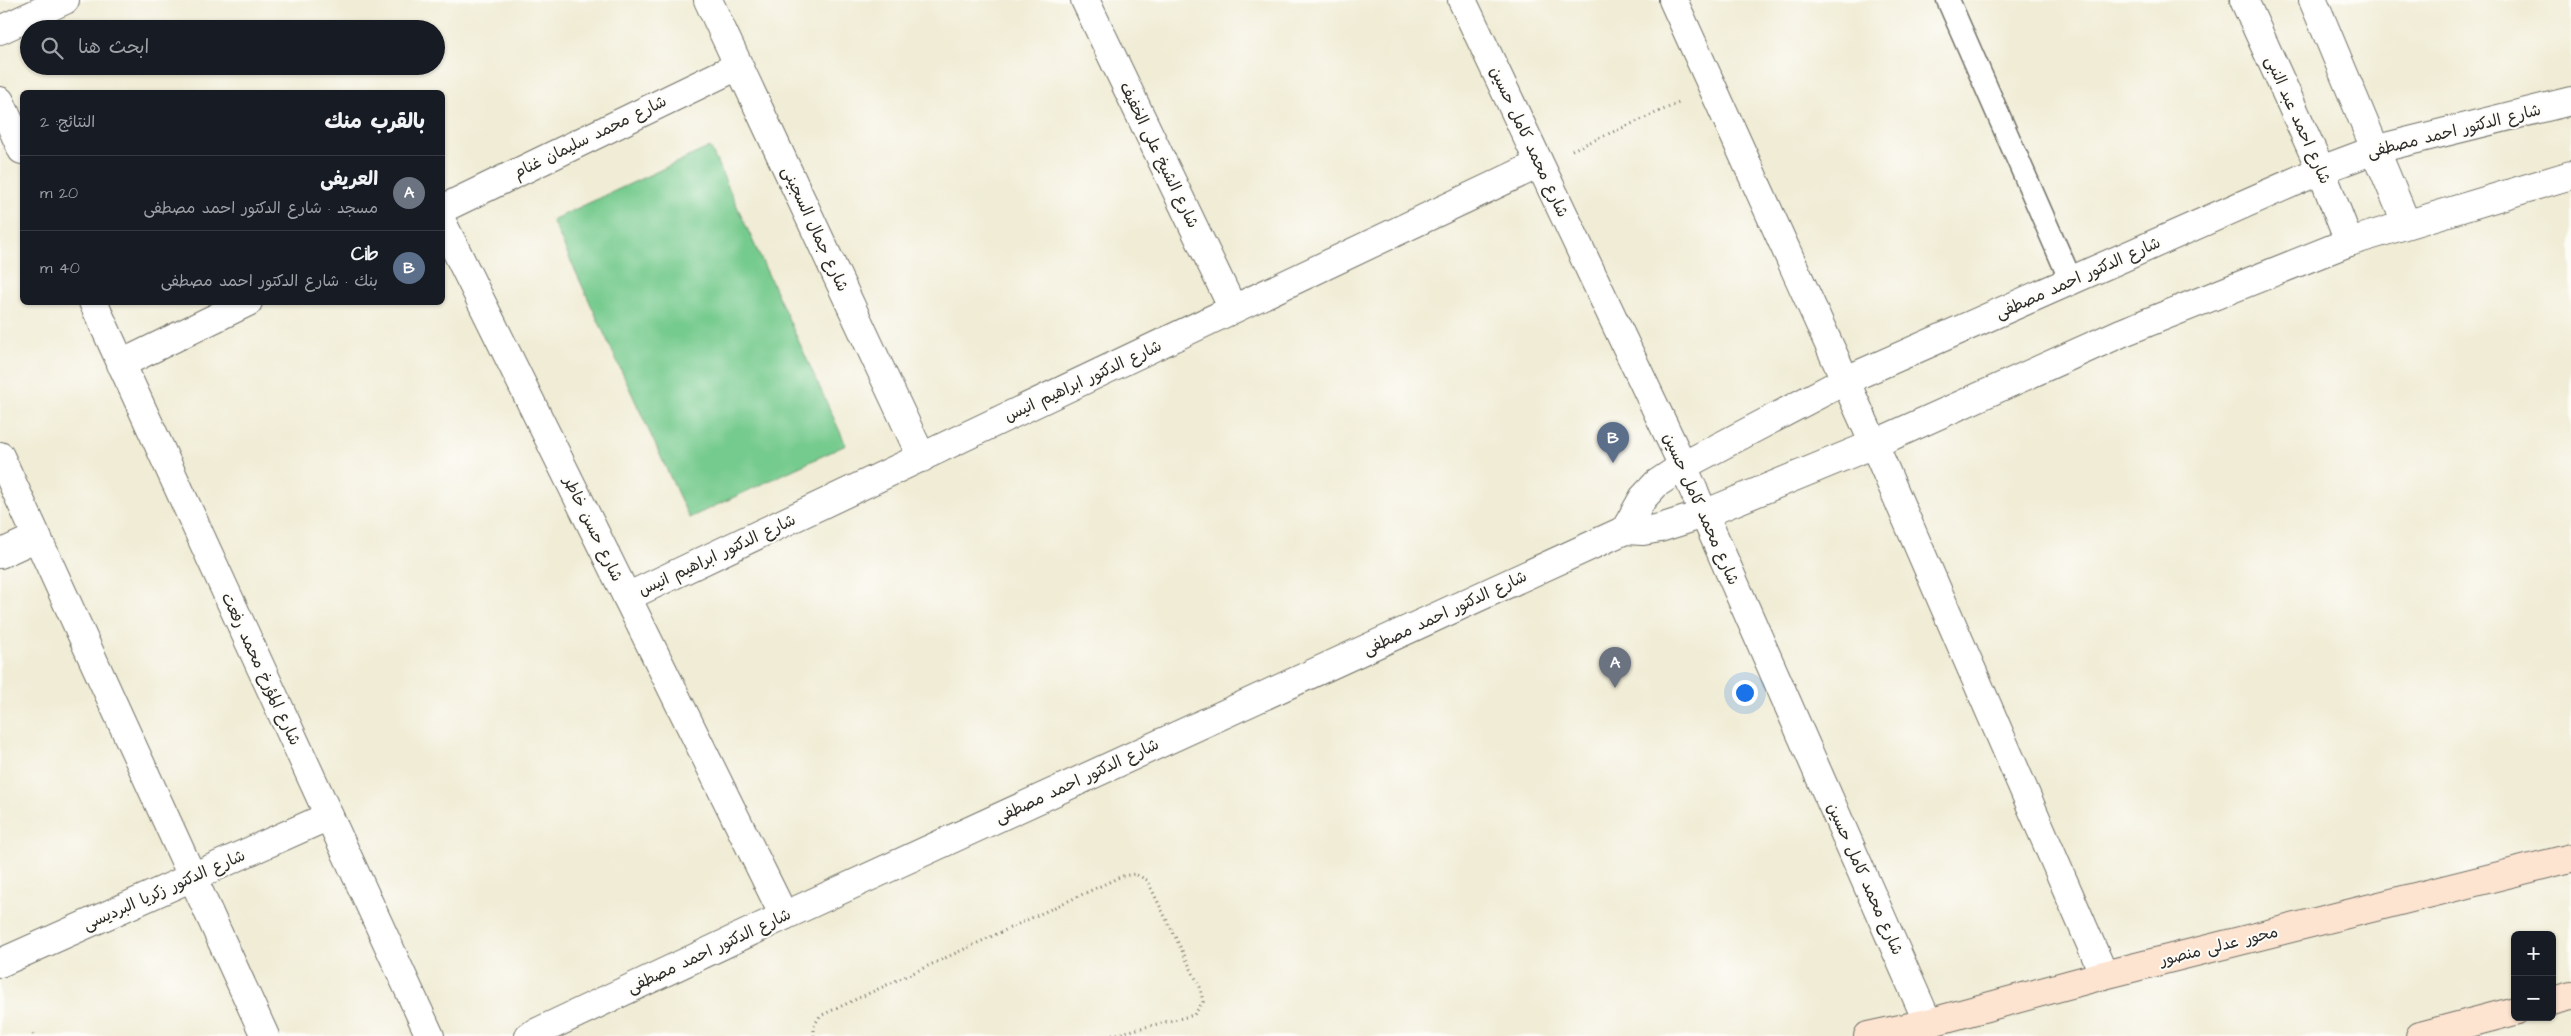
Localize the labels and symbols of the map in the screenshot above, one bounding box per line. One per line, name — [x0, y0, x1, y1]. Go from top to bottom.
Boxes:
street label: شارع احمد عبد النبى — [2260, 52, 2336, 188]
street label: شارع محمد كامل حسين — [1484, 63, 1574, 221]
street label: شارع الشيخ على الخفيف — [1114, 78, 1204, 232]
street label: شارع محمد سليمان غنام — [510, 90, 671, 185]
street label: شارع الدكتور احمد مصطفى — [2365, 99, 2543, 163]
street label: شارع جمال السجينى — [776, 163, 854, 295]
street label: شارع الدكتور احمد مصطفى — [1992, 232, 2164, 324]
street label: شارع الدكتور ابراهيم انيس — [1001, 335, 1166, 428]
pin: B — [1597, 422, 1629, 463]
street label: شارع محمد كامل حسين — [1658, 430, 1744, 588]
street label: شارع حسن خاطر — [557, 471, 628, 585]
street label: شارع الدكتور ابراهيم انيس — [635, 509, 800, 602]
street label: شارع الدكتور احمد مصطفى — [1360, 565, 1530, 661]
street label: شارع المؤرخ محمد رفعت — [216, 589, 306, 749]
pin: A — [1599, 647, 1631, 688]
your location — [1732, 680, 1758, 706]
street label: شارع الدكتور احمد مصطفى — [992, 733, 1162, 829]
street label: شارع محمد كامل حسين — [1822, 800, 1908, 958]
street label: شارع الدكتور زكريا البرديسى — [79, 844, 249, 936]
street label: شارع الدكتور احمد مصطفى — [624, 903, 794, 999]
street label: محور عدلى منصور — [2156, 921, 2280, 972]

